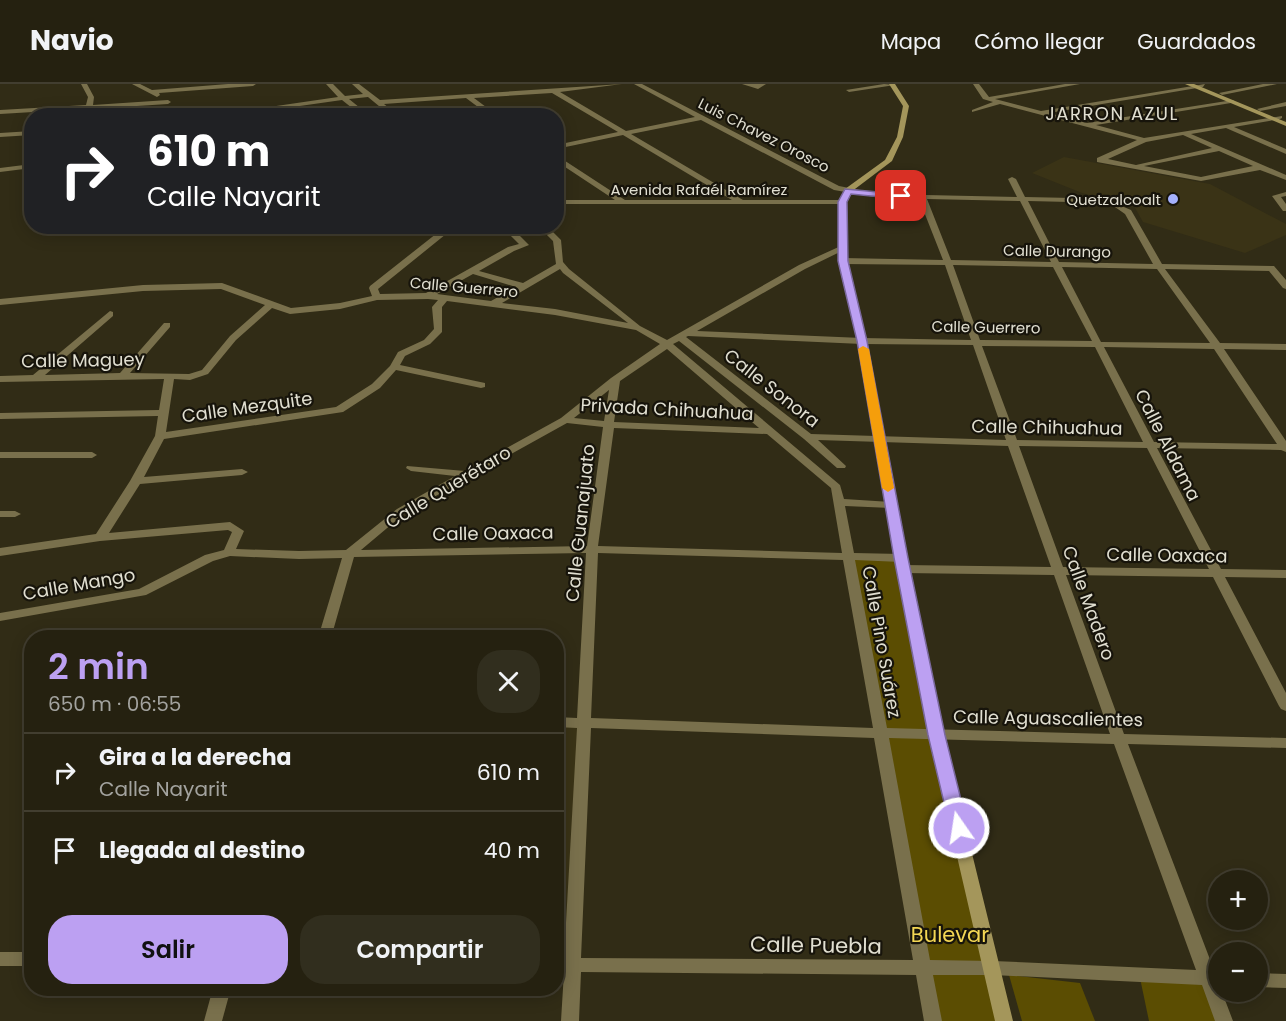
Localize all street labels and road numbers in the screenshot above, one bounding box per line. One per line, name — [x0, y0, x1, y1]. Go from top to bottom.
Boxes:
street label: Luis Chavez Orosco — [695, 93, 833, 177]
street label: Avenida Rafaél Ramírez — [611, 179, 788, 200]
street label: Calle Durango — [1003, 240, 1111, 262]
street label: Calle Guerrero — [409, 272, 519, 302]
street label: Calle Guerrero — [931, 316, 1041, 338]
street label: Calle Sonora — [719, 343, 825, 433]
street label: Calle Maguey — [21, 346, 145, 374]
street label: Calle Mezquite — [180, 385, 314, 429]
street label: Calle Aldama — [1129, 385, 1207, 505]
street label: Privada Chihuahua — [580, 392, 754, 426]
street label: Calle Chihuahua — [971, 413, 1123, 441]
street label: Calle Querétaro — [380, 440, 516, 534]
street label: Calle Guanajuato — [559, 443, 601, 603]
street label: Calle Oaxaca — [432, 519, 554, 547]
street label: Calle Oaxaca — [1106, 541, 1228, 569]
street label: Calle Madero — [1057, 542, 1121, 664]
street label: Calle Mango — [21, 562, 137, 606]
street label: Calle Pino Suárez — [856, 564, 908, 720]
street label: Calle Aguascalientes — [953, 704, 1143, 732]
street label: Calle Puebla — [750, 929, 882, 961]

